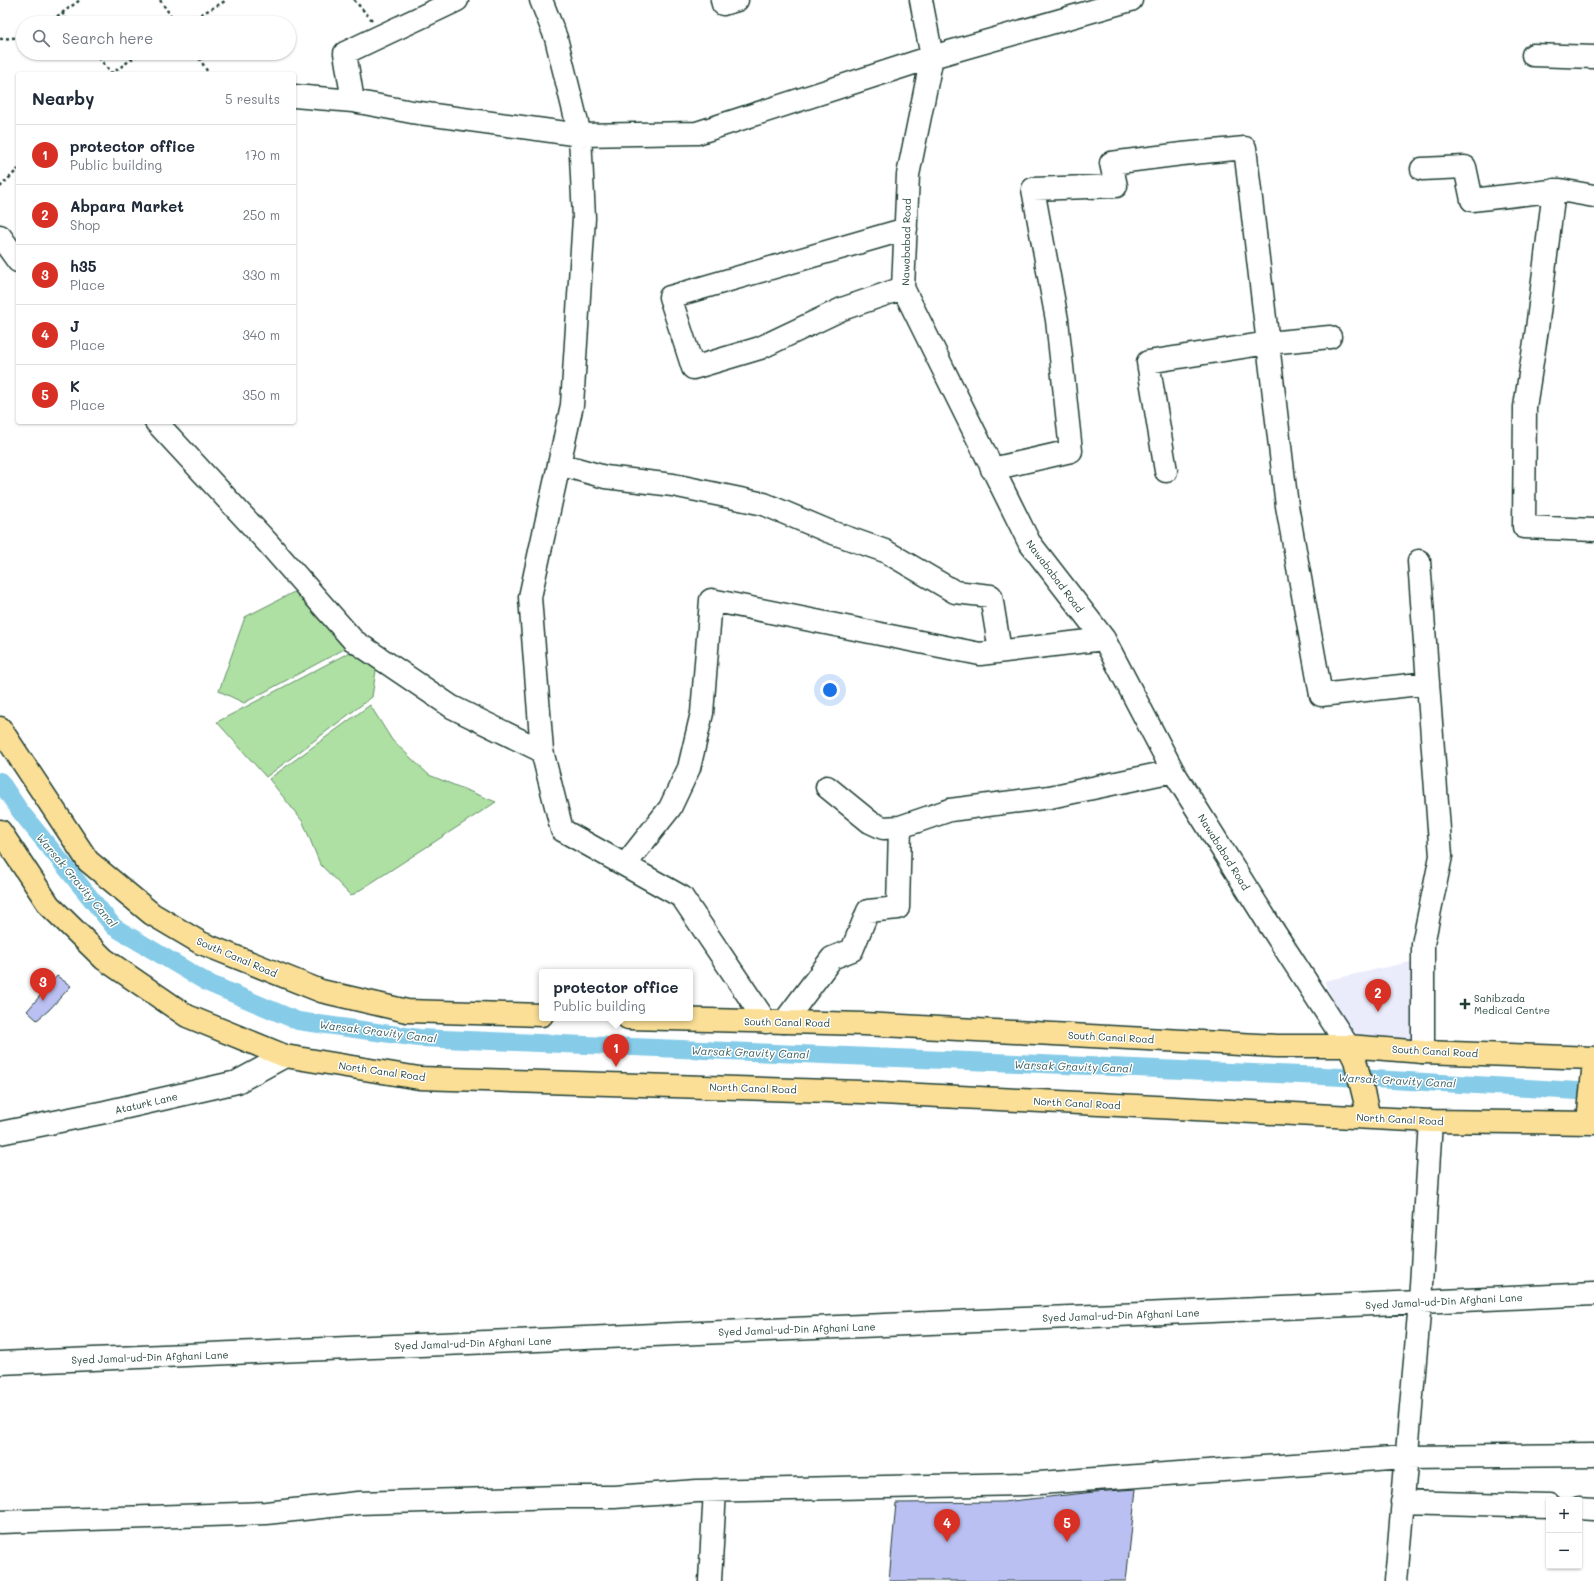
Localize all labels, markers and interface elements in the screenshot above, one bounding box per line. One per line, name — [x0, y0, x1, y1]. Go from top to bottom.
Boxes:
search box — [16, 16, 296, 60]
icon: search — [30, 27, 52, 49]
text: Search here — [62, 28, 153, 48]
text: Nearby — [32, 87, 94, 109]
text: 5 results — [225, 90, 280, 107]
text: protector office — [70, 136, 195, 156]
text: 1 — [42, 146, 48, 163]
text: 170 m — [244, 146, 280, 163]
text: Public building — [70, 156, 162, 173]
text: Abpara Market — [70, 196, 184, 216]
street label: Nawababad Road — [898, 198, 914, 286]
text: 2 — [41, 206, 49, 223]
text: 250 m — [243, 206, 280, 223]
text: Shop — [70, 216, 100, 233]
text: h35 — [70, 256, 96, 276]
text: 3 — [41, 266, 49, 283]
text: 330 m — [242, 266, 280, 283]
text: Place — [70, 276, 105, 293]
text: J — [70, 316, 80, 336]
text: 4 — [41, 326, 49, 343]
text: 340 m — [242, 326, 280, 343]
text: Place — [70, 336, 105, 353]
text: K — [70, 376, 80, 396]
text: 5 — [41, 386, 49, 403]
text: 350 m — [242, 386, 280, 403]
text: Place — [70, 396, 105, 413]
street label: Nawababad Road — [1023, 537, 1087, 615]
your location — [820, 680, 840, 700]
street label: Nawababad Road — [1195, 811, 1253, 893]
water label: Warsak Gravity Canal — [33, 830, 121, 930]
street label: South Canal Road — [195, 934, 279, 980]
pin: 3 — [30, 968, 56, 1001]
popup — [539, 969, 693, 1021]
text: protector office — [554, 977, 678, 997]
pin: 2 — [1365, 979, 1391, 1012]
place label: Sahibzada Medical Centre — [1474, 991, 1550, 1017]
text: Public building — [554, 997, 646, 1014]
marker: Sahibzada Medical Centre — [1459, 998, 1471, 1010]
street label: South Canal Road — [744, 1014, 830, 1030]
water label: Warsak Gravity Canal — [319, 1016, 438, 1046]
street label: South Canal Road — [1068, 1028, 1154, 1046]
pin: 1 — [603, 1034, 629, 1067]
water label: Warsak Gravity Canal — [691, 1042, 809, 1062]
street label: South Canal Road — [1392, 1042, 1478, 1060]
water label: Warsak Gravity Canal — [1014, 1056, 1132, 1076]
street label: North Canal Road — [338, 1058, 426, 1084]
water label: Warsak Gravity Canal — [1338, 1069, 1456, 1091]
street label: North Canal Road — [709, 1079, 797, 1097]
street label: Ataturk Lane — [113, 1089, 179, 1117]
street label: North Canal Road — [1033, 1094, 1121, 1112]
street label: North Canal Road — [1356, 1110, 1444, 1128]
street label: Syed Jamal-ud-Din Afghani Lane — [1365, 1290, 1523, 1312]
street label: Syed Jamal-ud-Din Afghani Lane — [1042, 1305, 1200, 1325]
street label: Syed Jamal-ud-Din Afghani Lane — [718, 1319, 876, 1339]
street label: Syed Jamal-ud-Din Afghani Lane — [394, 1333, 552, 1353]
street label: Syed Jamal-ud-Din Afghani Lane — [71, 1347, 229, 1367]
map controls — [1546, 1497, 1582, 1569]
button: + — [1546, 1497, 1582, 1533]
pin: 4 — [934, 1509, 960, 1542]
pin: 5 — [1054, 1509, 1080, 1542]
button: − — [1546, 1533, 1582, 1569]

